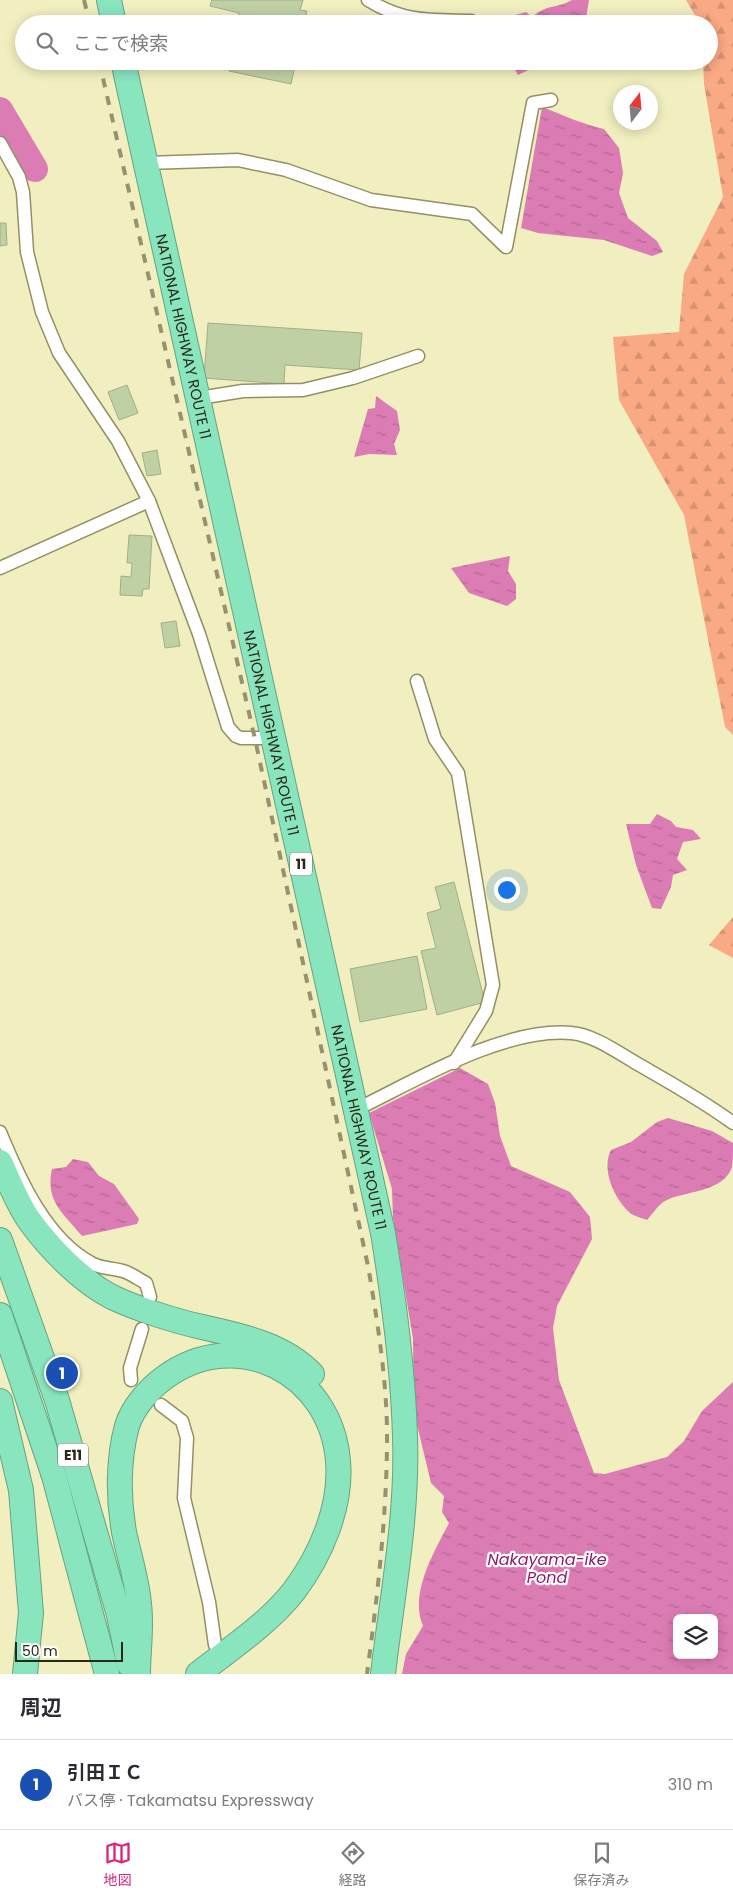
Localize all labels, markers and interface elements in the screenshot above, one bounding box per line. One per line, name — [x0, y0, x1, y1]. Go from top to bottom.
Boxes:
search box — [15, 15, 718, 70]
icon: search — [33, 29, 61, 57]
text: ここで検索 — [73, 30, 168, 57]
north arrow — [613, 85, 658, 130]
street label: NATIONAL HIGHWAY ROUTE 11 — [151, 232, 217, 441]
street label: NATIONAL HIGHWAY ROUTE 11 — [239, 628, 305, 837]
road number: 11 — [290, 852, 312, 876]
your location — [494, 877, 520, 903]
street label: NATIONAL HIGHWAY ROUTE 11 — [327, 1022, 392, 1232]
pin: 1 — [46, 1354, 78, 1392]
road number: E11 — [58, 1444, 88, 1466]
water label: Nakayama-ike Pond — [487, 1548, 607, 1589]
map controls — [673, 1614, 718, 1659]
button: layers — [673, 1614, 718, 1659]
scale bar — [15, 1639, 122, 1662]
text: 50 m — [22, 1641, 58, 1661]
text: 周辺 — [20, 1693, 62, 1722]
text: 引田ＩＣ — [67, 1759, 143, 1786]
text: 1 — [33, 1773, 39, 1796]
text: 310 m — [668, 1773, 713, 1796]
text: バス停 · Takamatsu Expressway — [67, 1789, 314, 1812]
tab: 地図 — [104, 1839, 132, 1891]
tab: 経路 — [339, 1839, 367, 1891]
tab: 保存済み — [574, 1839, 630, 1891]

